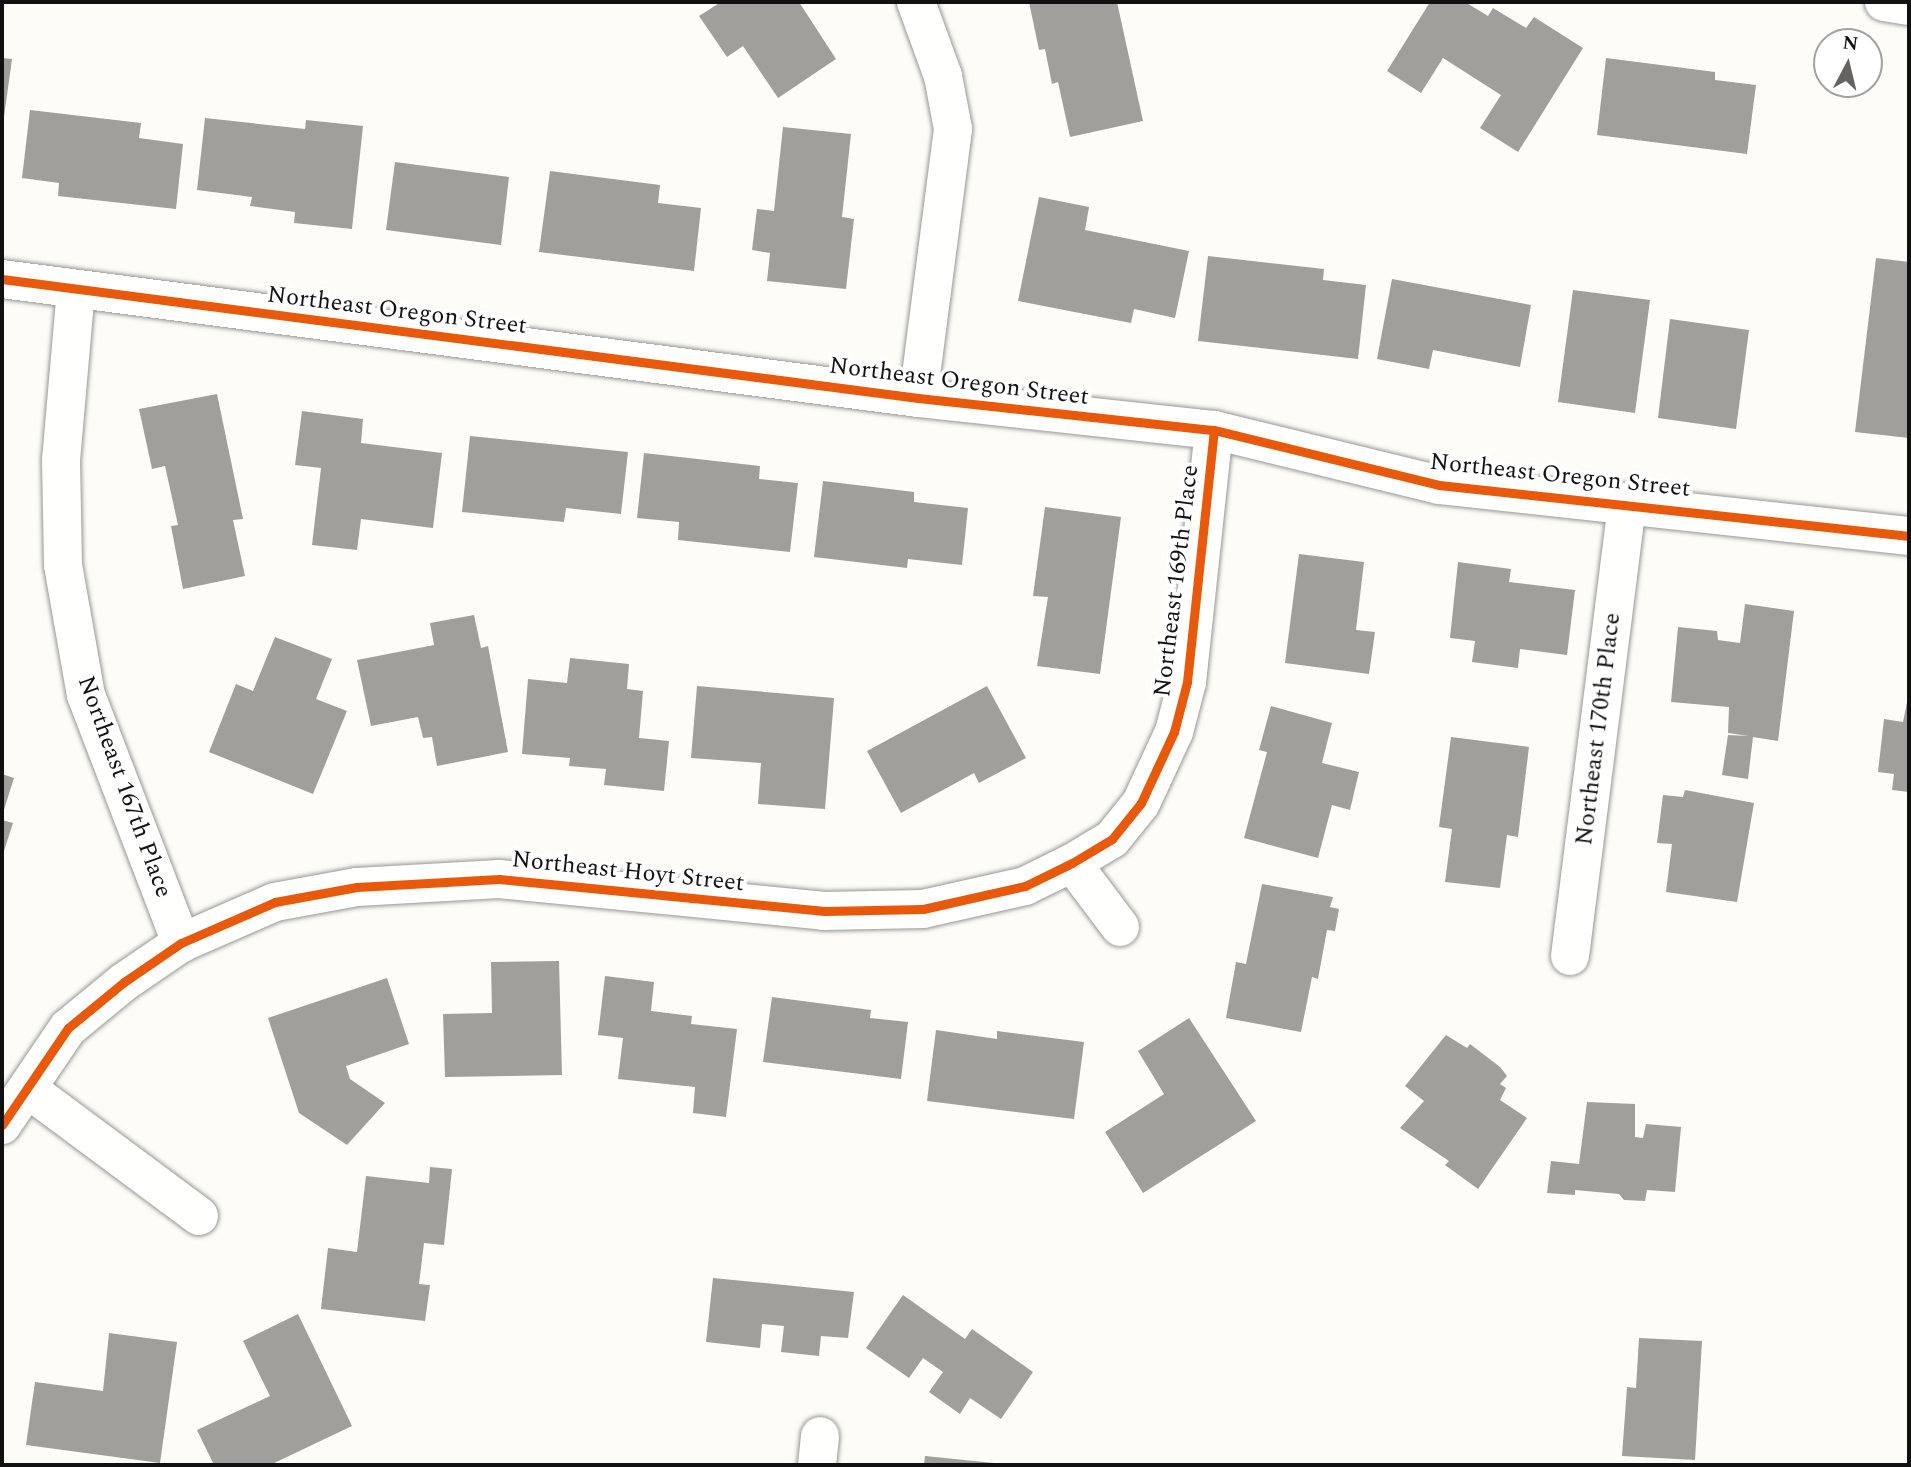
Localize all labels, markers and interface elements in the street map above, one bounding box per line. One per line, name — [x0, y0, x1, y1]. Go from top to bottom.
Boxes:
north arrow — [1813, 28, 1883, 98]
text: N — [1841, 28, 1860, 59]
street label: Northeast Oregon Street — [265, 281, 529, 341]
street label: Northeast Oregon Street — [827, 352, 1091, 412]
street label: Northeast Oregon Street — [1428, 448, 1692, 504]
street label: Northeast 169th Place — [1148, 463, 1206, 699]
street label: Northeast 170th Place — [1570, 611, 1628, 847]
street label: Northeast 167th Place — [70, 672, 178, 902]
street label: Northeast Hoyt Street — [510, 845, 746, 899]

